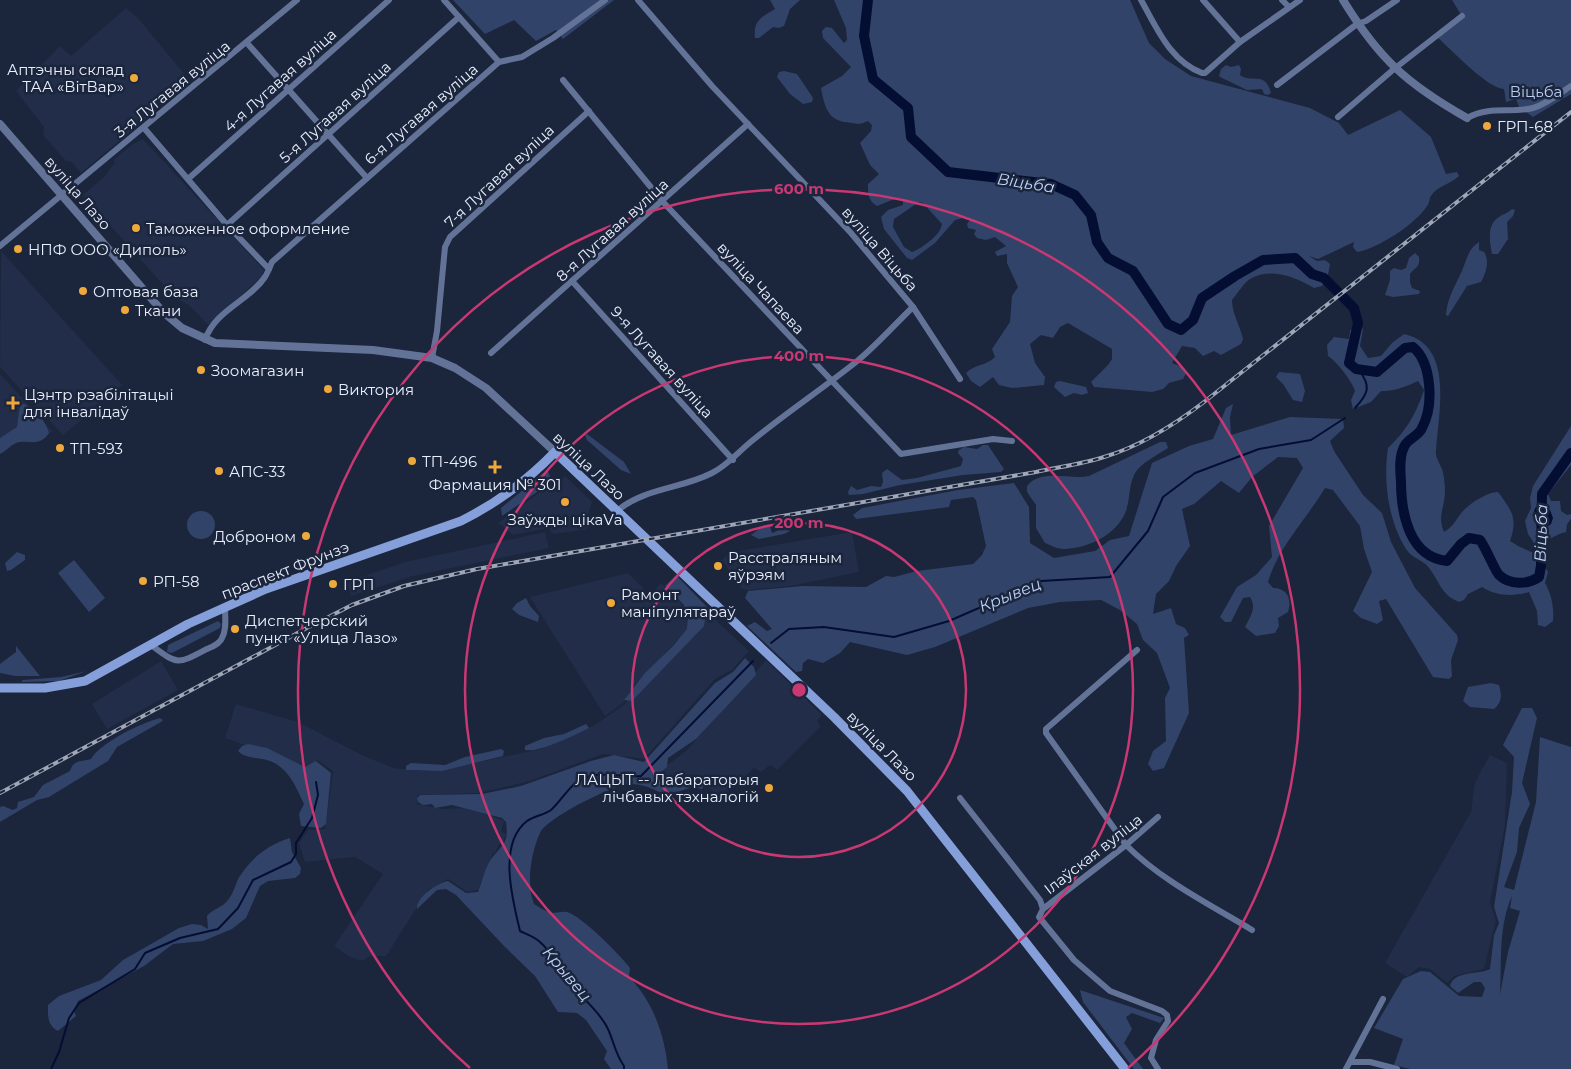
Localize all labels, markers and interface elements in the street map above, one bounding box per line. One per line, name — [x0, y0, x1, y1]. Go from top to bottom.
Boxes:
street label: 4-я Лугавая вуліца — [220, 24, 340, 136]
street label: 3-я Лугавая вуліца — [110, 36, 234, 142]
street label: 5-я Лугавая вуліца — [275, 57, 395, 167]
place label: Аптэчны склад ТАА «ВітВар» — [7, 60, 124, 96]
street label: 6-я Лугавая вуліца — [360, 60, 482, 168]
marker: Аптэчны склад ТАА «ВітВар» — [128, 72, 140, 84]
park label: Віцьба — [1510, 82, 1562, 101]
place label: ГРП-68 — [1497, 117, 1553, 136]
street label: 7-я Лугавая вуліца — [440, 120, 558, 232]
marker: ГРП-68 — [1481, 120, 1493, 132]
street label: вуліца Лазо — [41, 152, 115, 234]
water label: Віцьба — [996, 169, 1056, 197]
street label: 8-я Лугавая вуліца — [552, 175, 672, 285]
text: 600 m — [774, 179, 824, 198]
street label: вуліца Віцьба — [838, 203, 922, 295]
place label: Таможенное оформление — [146, 219, 350, 238]
marker: Таможенное оформление — [130, 222, 142, 234]
street label: вуліца Чапаева — [713, 238, 809, 338]
place label: НПФ ООО «Диполь» — [28, 240, 187, 259]
marker: НПФ ООО «Диполь» — [12, 243, 24, 255]
place label: Оптовая база — [93, 282, 198, 301]
marker: Оптовая база — [77, 285, 89, 297]
place label: Ткани — [135, 301, 181, 320]
street label: 9-я Лугавая вуліца — [607, 302, 717, 422]
marker: Ткани — [119, 304, 131, 316]
text: 400 m — [774, 346, 824, 365]
place label: Зоомагазин — [211, 361, 304, 380]
marker: Зоомагазин — [195, 364, 207, 376]
place label: Виктория — [338, 380, 414, 399]
marker: Виктория — [322, 383, 334, 395]
place label: Цэнтр рэабілітацыі для інвалідаў — [24, 385, 174, 421]
marker: Цэнтр рэабілітацыі для інвалідаў — [6, 396, 20, 410]
street label: вуліца Лазо — [549, 428, 629, 504]
place label: ТП-593 — [70, 439, 123, 458]
marker: ТП-593 — [54, 442, 66, 454]
place label: ТП-496 — [422, 452, 477, 471]
marker: ТП-496 — [406, 455, 418, 467]
marker: Фармация № 301 — [489, 461, 501, 473]
place label: АПС-33 — [229, 462, 286, 481]
marker: АПС-33 — [213, 465, 225, 477]
place label: Фармация № 301 — [429, 475, 561, 494]
marker: Заўжды цікаVа — [559, 496, 571, 508]
water label: Віцьба — [1530, 504, 1552, 562]
place label: Заўжды цікаVа — [508, 510, 622, 529]
text: 200 m — [774, 513, 824, 532]
place label: Доброном — [214, 527, 296, 546]
marker: Доброном — [300, 530, 312, 542]
street label: праспект Фрунзэ — [218, 537, 352, 603]
place label: Расстраляным яўрэям — [728, 548, 842, 584]
marker: Расстраляным яўрэям — [712, 560, 724, 572]
place label: РП-58 — [153, 572, 200, 591]
water label: Крывец — [976, 574, 1044, 616]
marker: РП-58 — [137, 575, 149, 587]
place label: ГРП — [343, 575, 374, 594]
marker: ГРП — [327, 578, 339, 590]
place label: Рамонт маніпулятараў — [621, 585, 736, 621]
marker: Рамонт маніпулятараў — [605, 597, 617, 609]
place label: Диспетчерский пункт «Улица Лазо» — [245, 611, 398, 647]
marker: Диспетчерский пункт «Улица Лазо» — [229, 623, 241, 635]
centre of rings — [790, 681, 808, 699]
street label: вуліца Лазо — [843, 707, 921, 785]
place label: ЛАЦЫТ -- Лабараторыя лічбавых тэхналогій — [575, 770, 759, 806]
marker: ЛАЦЫТ -- Лабараторыя лічбавых тэхналогій — [763, 782, 775, 794]
street label: Ілаўская вуліца — [1040, 810, 1146, 898]
water label: Крывец — [539, 943, 595, 1005]

